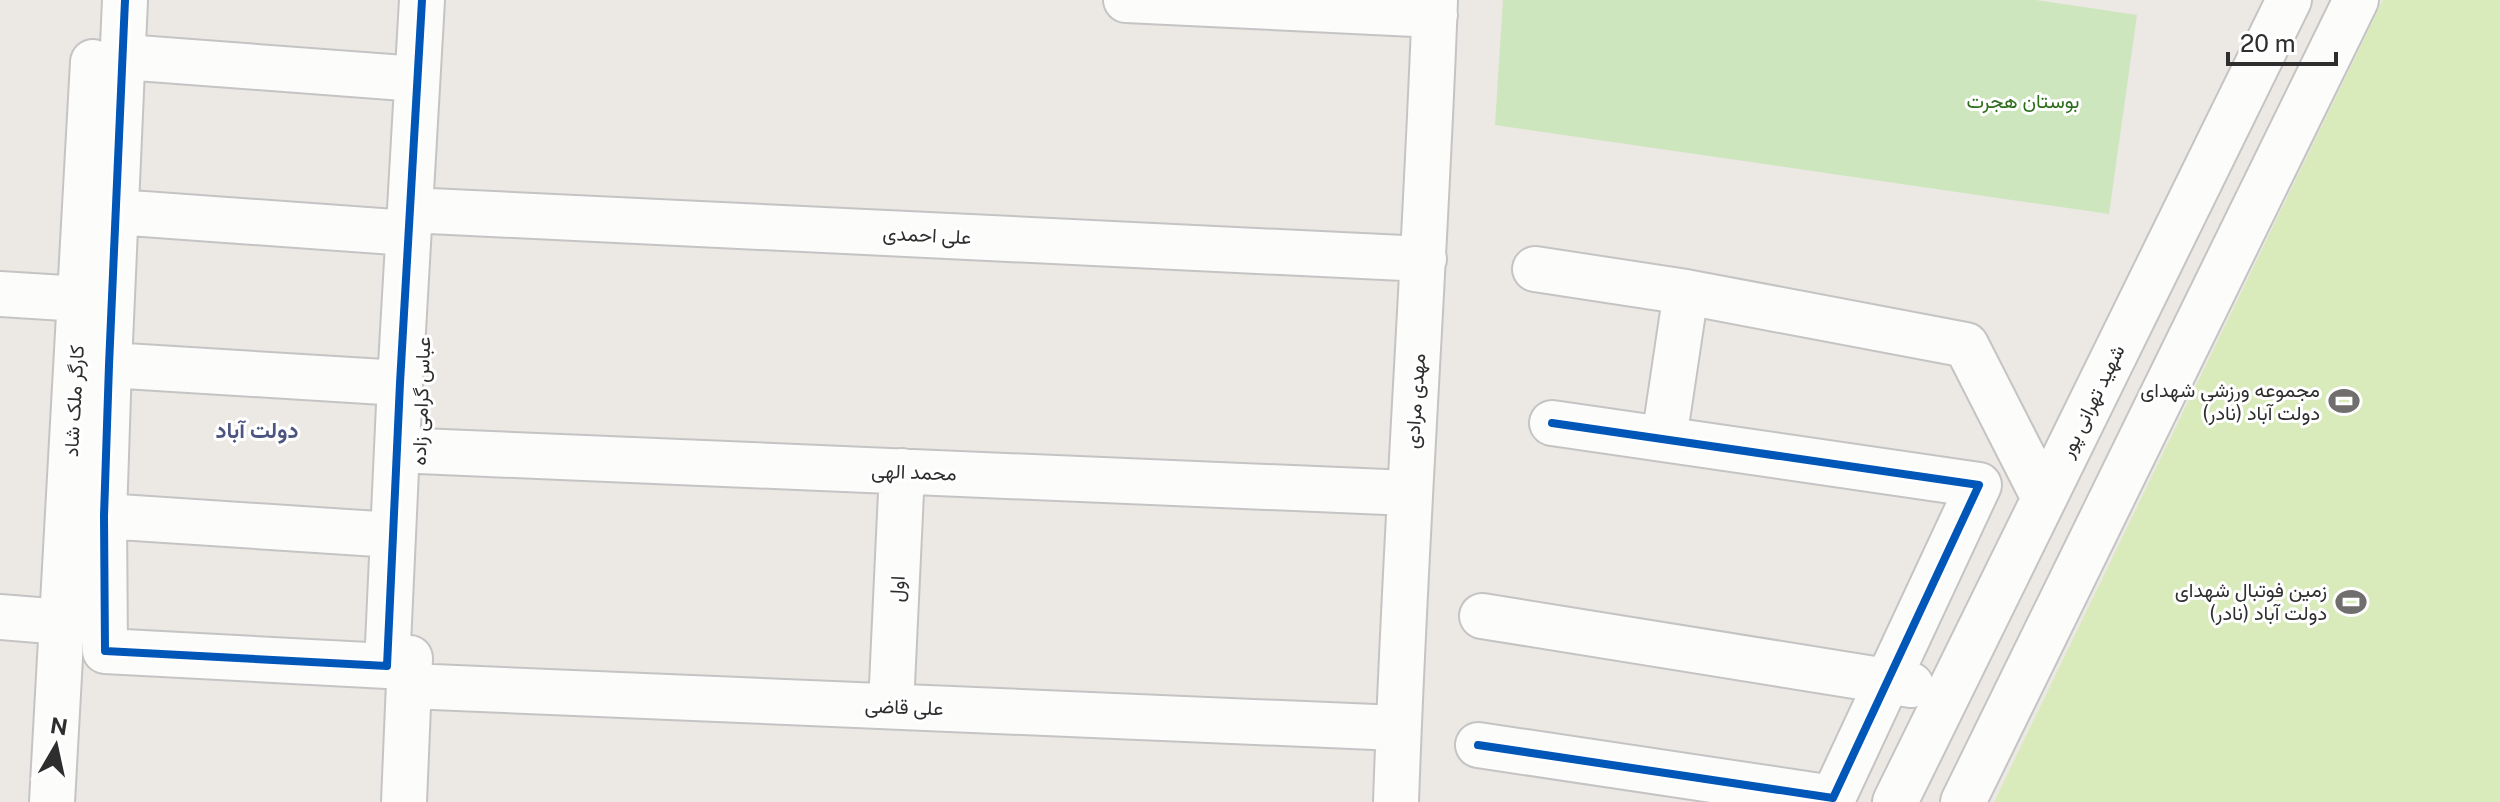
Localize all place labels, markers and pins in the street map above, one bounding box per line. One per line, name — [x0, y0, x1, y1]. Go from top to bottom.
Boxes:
place label: مجموعه ورزشی شهدای دولت آباد (نادر) — [2140, 378, 2320, 426]
sports icon: مجموعه ورزشی شهدای دولت آباد (نادر) — [2327, 384, 2361, 418]
place label: زمین فوتبال شهدای دولت آباد (نادر) — [2175, 578, 2327, 626]
sports icon: زمین فوتبال شهدای دولت آباد (نادر) — [2334, 585, 2368, 619]

